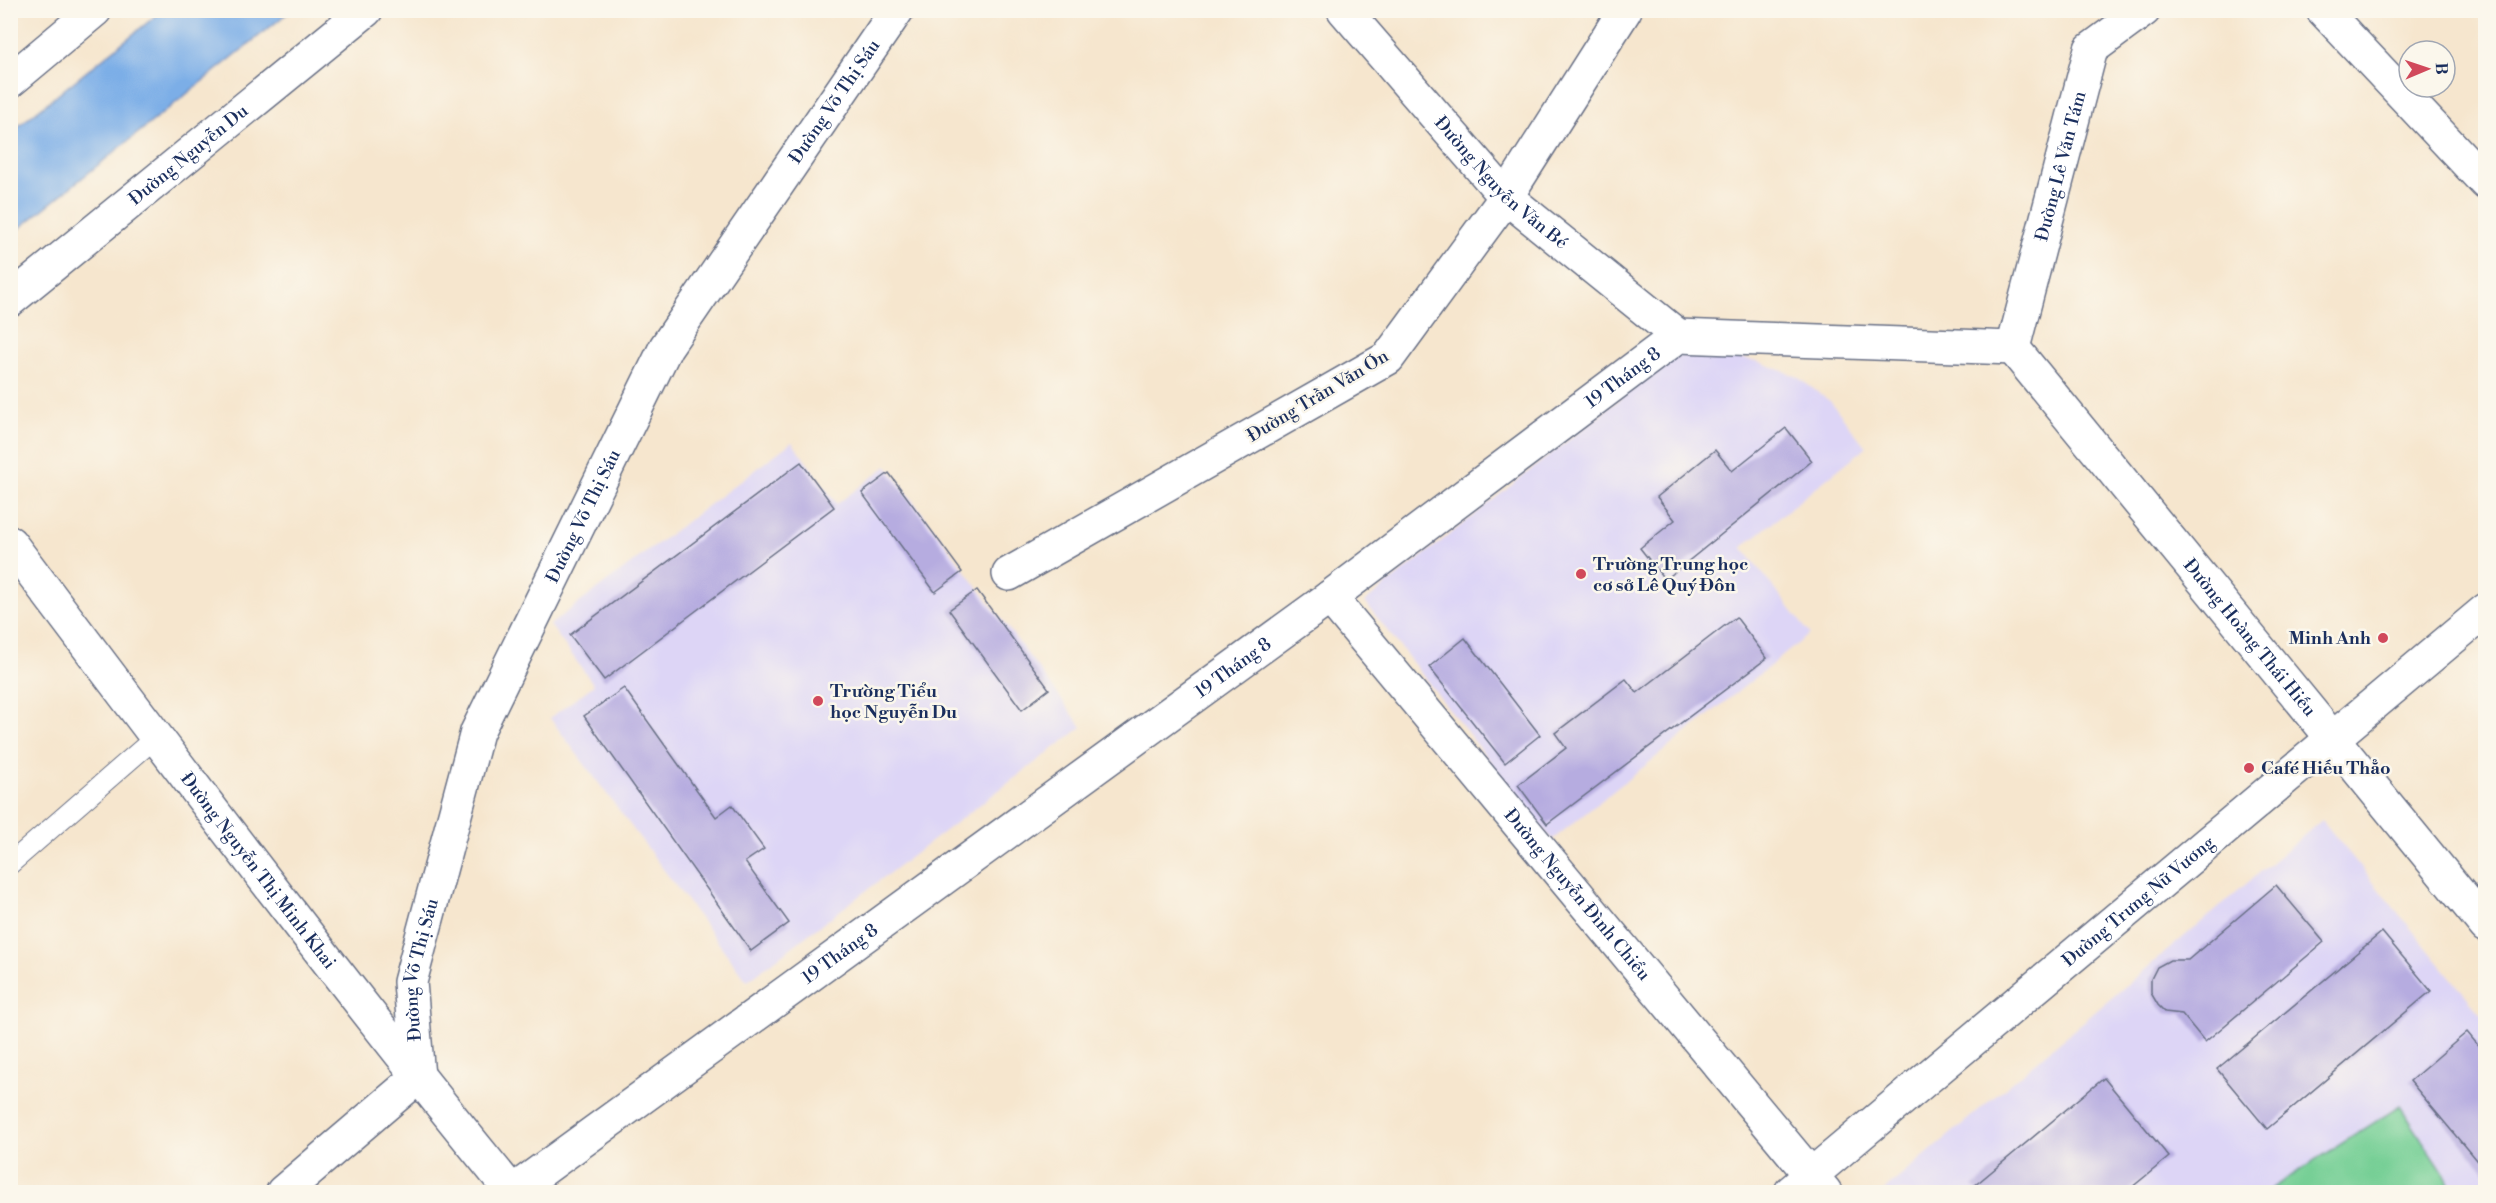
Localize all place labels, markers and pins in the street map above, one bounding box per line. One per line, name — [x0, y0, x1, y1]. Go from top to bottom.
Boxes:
place label: Trường Trung học cơ sở Lê Quý Đôn — [1593, 553, 1748, 597]
marker: Trường Trung học cơ sở Lê Quý Đôn — [1574, 567, 1588, 581]
place label: Minh Anh — [2288, 627, 2371, 650]
marker: Minh Anh — [2376, 631, 2390, 645]
place label: Trường Tiểu học Nguyễn Du — [830, 680, 957, 724]
marker: Trường Tiểu học Nguyễn Du — [811, 694, 825, 708]
place label: Café Hiếu Thẳo — [2261, 757, 2391, 780]
marker: Café Hiếu Thẳo — [2242, 761, 2256, 775]

